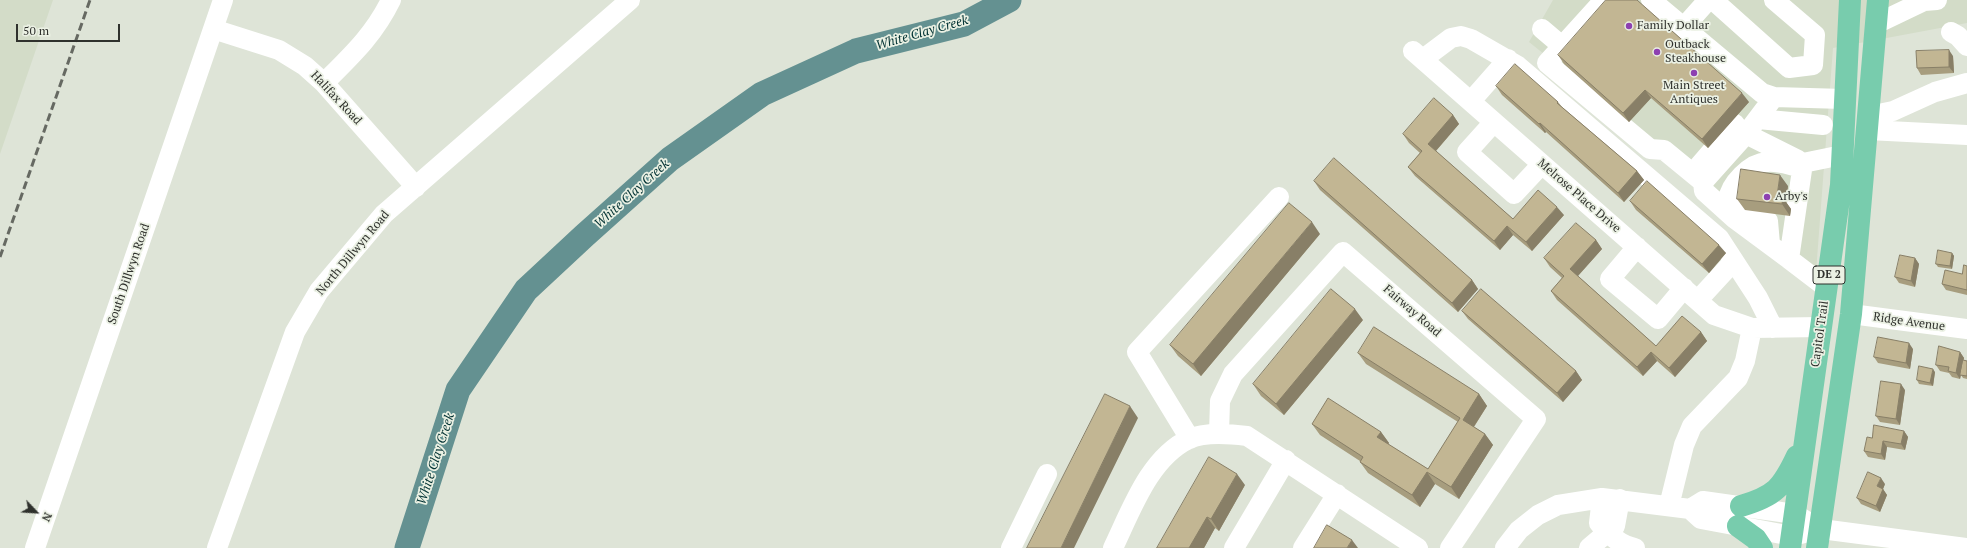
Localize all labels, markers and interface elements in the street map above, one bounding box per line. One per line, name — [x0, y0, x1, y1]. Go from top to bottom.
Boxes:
water label: White Clay Creek — [874, 12, 970, 54]
scale bar — [18, 16, 122, 42]
place label: Family Dollar — [1637, 19, 1709, 33]
marker: Family Dollar — [1624, 21, 1634, 31]
text: 50 m — [23, 23, 49, 38]
place label: Outback Steakhouse — [1665, 38, 1726, 66]
marker: Outback Steakhouse — [1652, 47, 1662, 57]
street label: Halifax Road — [308, 68, 364, 128]
marker: Main Street Antiques — [1689, 68, 1699, 78]
place label: Main Street Antiques — [1663, 79, 1725, 107]
water label: White Clay Creek — [591, 156, 673, 232]
street label: Melrose Place Drive — [1535, 156, 1623, 236]
place label: Arby's — [1775, 190, 1808, 204]
marker: Arby's — [1762, 192, 1772, 202]
street label: North Dillwyn Road — [313, 208, 393, 298]
street label: South Dillwyn Road — [105, 222, 153, 326]
road number: DE 2 — [1813, 266, 1845, 284]
street label: Fairway Road — [1380, 282, 1444, 340]
street label: Capitol Trail — [1808, 300, 1832, 368]
street label: Ridge Avenue — [1872, 310, 1946, 334]
water label: White Clay Creek — [414, 411, 458, 507]
north arrow — [16, 492, 56, 532]
text: N — [39, 510, 55, 524]

